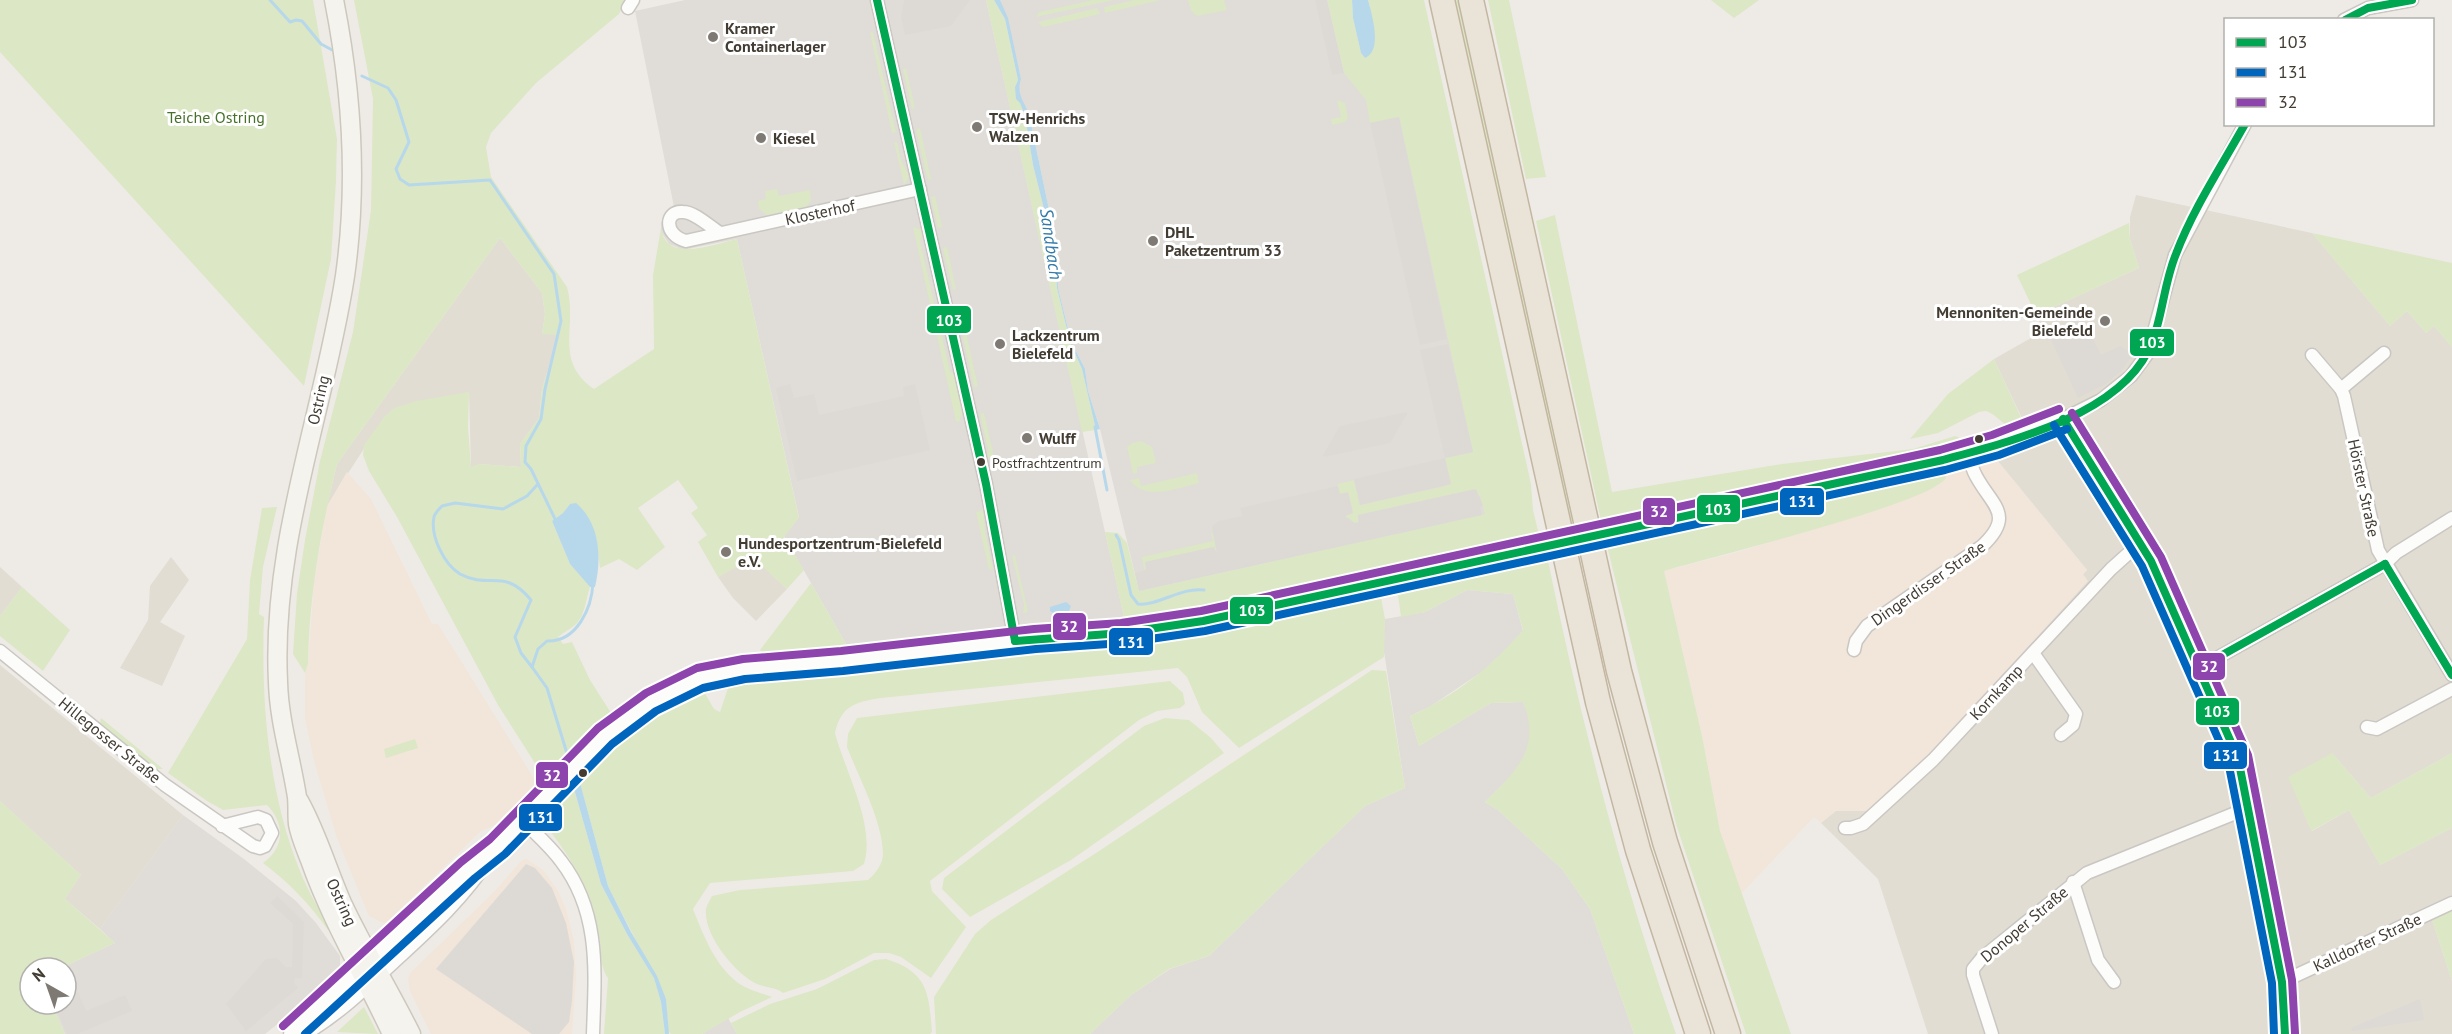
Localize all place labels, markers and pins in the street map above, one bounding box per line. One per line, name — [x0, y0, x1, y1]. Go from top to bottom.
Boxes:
place label: Kramer Containerlager — [725, 18, 826, 56]
marker: Kramer Containerlager — [706, 30, 720, 44]
place label: TSW-Henrichs Walzen — [989, 108, 1085, 146]
marker: TSW-Henrichs Walzen — [970, 120, 984, 134]
place label: Kiesel — [773, 128, 815, 148]
marker: Kiesel — [754, 131, 768, 145]
place label: DHL Paketzentrum 33 — [1165, 222, 1282, 260]
marker: DHL Paketzentrum 33 — [1146, 234, 1160, 248]
place label: Mennoniten-Gemeinde Bielefeld — [1936, 302, 2093, 340]
marker: Mennoniten-Gemeinde Bielefeld — [2098, 314, 2112, 328]
place label: Lackzentrum Bielefeld — [1012, 325, 1100, 363]
marker: Lackzentrum Bielefeld — [993, 337, 1007, 351]
place label: Wulff — [1039, 428, 1076, 448]
marker: Wulff — [1020, 431, 1034, 445]
unlabelled marker — [1973, 433, 1985, 445]
place label: Postfrachtzentrum — [992, 454, 1102, 472]
marker: Postfrachtzentrum — [975, 456, 987, 468]
place label: Hundesportzentrum-Bielefeld e.V. — [738, 533, 942, 571]
marker: Hundesportzentrum-Bielefeld e.V. — [719, 545, 733, 559]
unlabelled marker — [577, 767, 589, 779]

